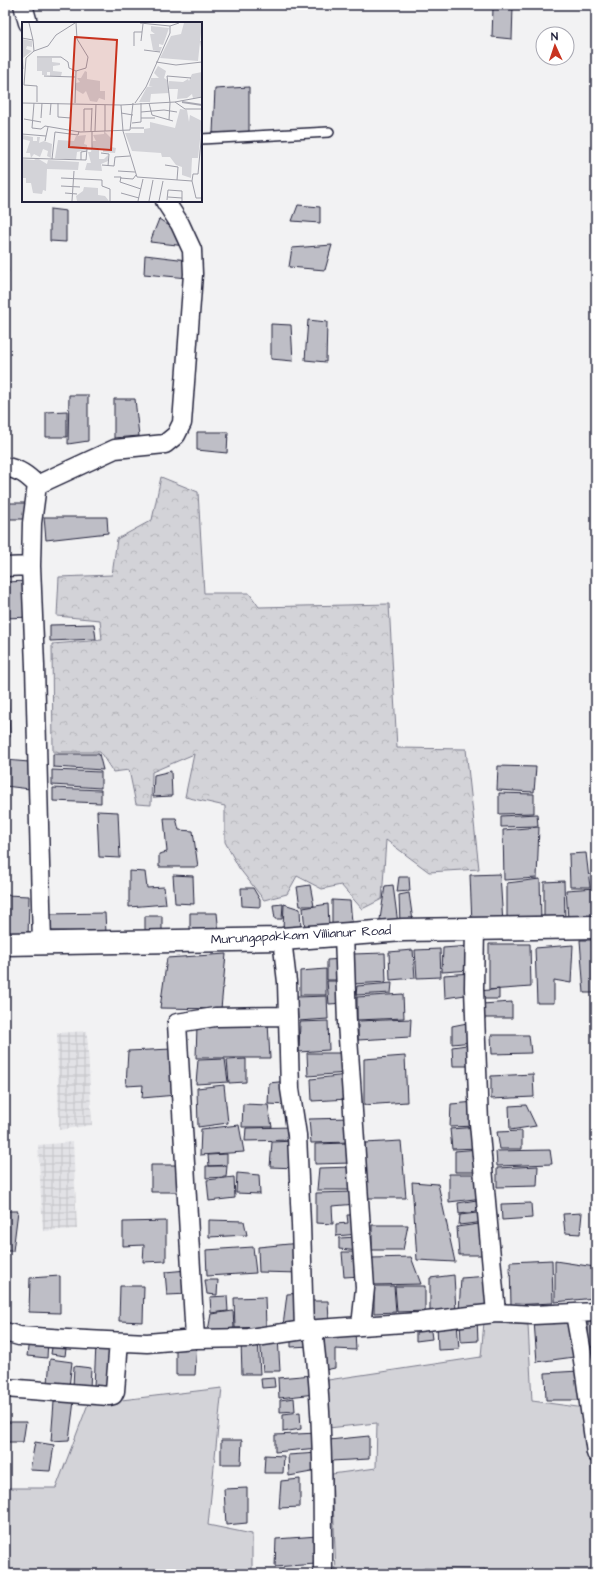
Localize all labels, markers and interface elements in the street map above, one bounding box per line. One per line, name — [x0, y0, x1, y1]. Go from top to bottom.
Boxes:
inset map — [22, 22, 202, 202]
north arrow — [535, 26, 575, 66]
text: N — [551, 29, 558, 44]
street label: Murungapakkam Villianur Road — [210, 921, 392, 950]

